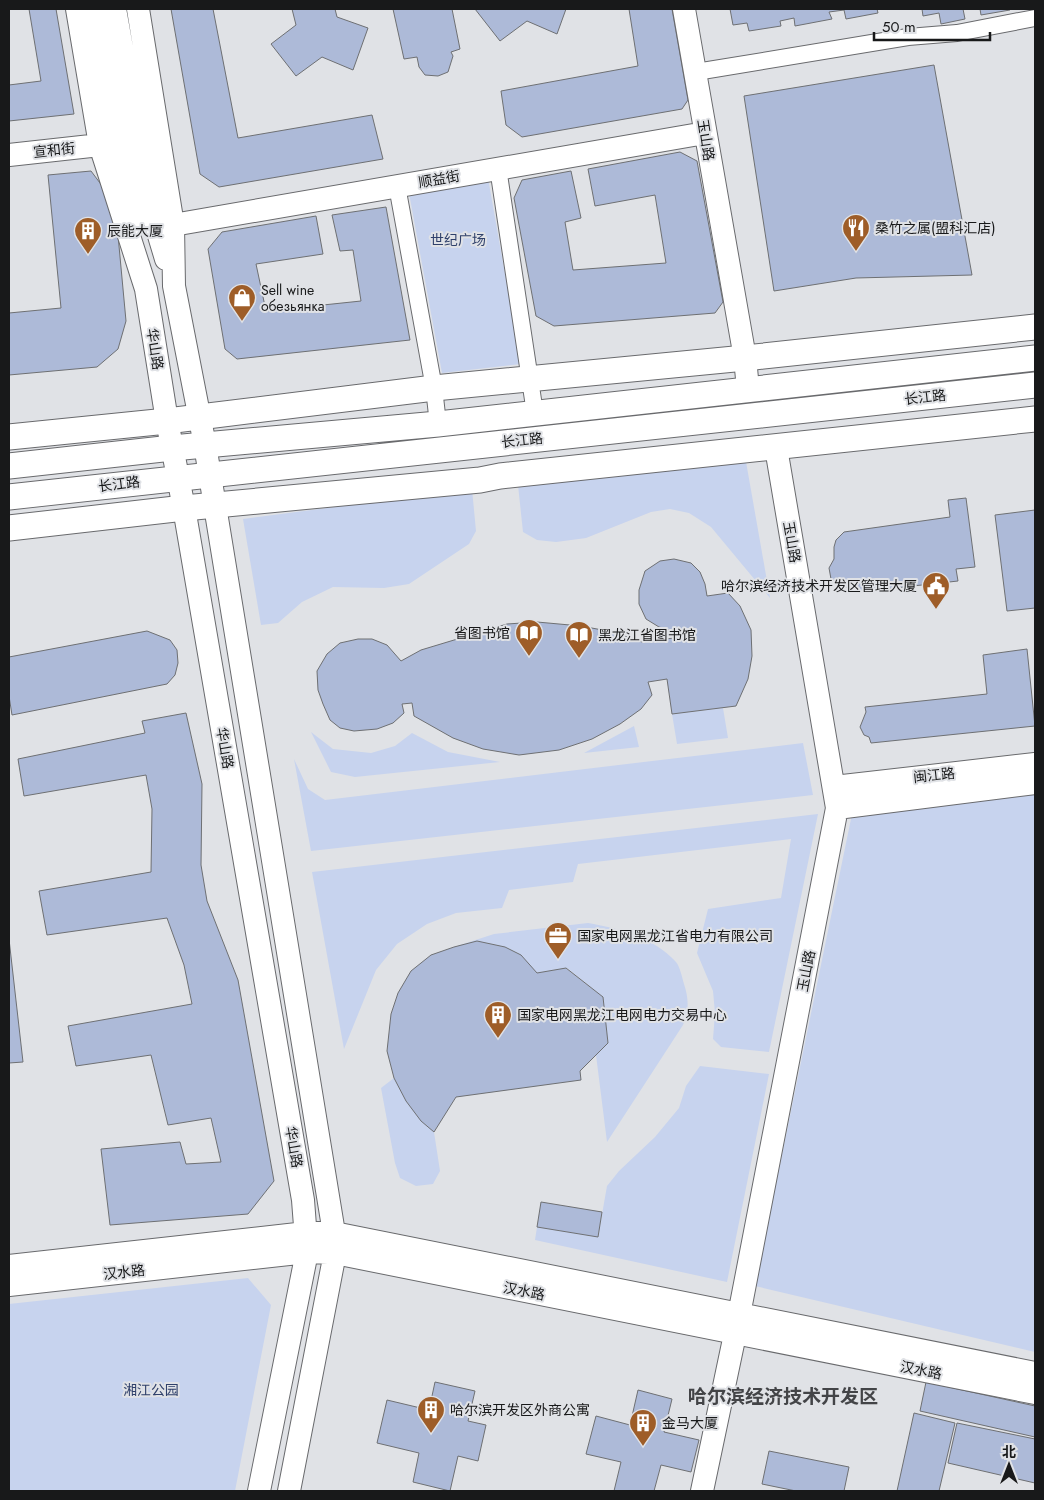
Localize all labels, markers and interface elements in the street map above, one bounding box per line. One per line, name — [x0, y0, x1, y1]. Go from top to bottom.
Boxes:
scale bar — [874, 10, 990, 42]
text: 50 m — [882, 16, 916, 38]
street label: 玉山路 — [693, 118, 719, 162]
street label: 宣和街 — [32, 138, 76, 162]
street label: 顺益街 — [417, 166, 461, 192]
restaurant icon: 桑竹之属(盟科汇店) — [841, 213, 871, 252]
building icon: 辰能大厦 — [73, 216, 103, 255]
place label: 桑竹之属(盟科汇店) — [875, 218, 996, 238]
place label: 辰能大厦 — [107, 221, 163, 241]
park label: 世纪广场 — [430, 230, 486, 250]
place label: Sell wine обезьянка — [261, 280, 324, 316]
shop icon: Sell wine обезьянка — [227, 283, 257, 322]
street label: 华山路 — [142, 327, 168, 371]
street label: 长江路 — [903, 385, 947, 409]
street label: 长江路 — [500, 428, 544, 452]
street label: 长江路 — [97, 472, 141, 496]
street label: 玉山路 — [779, 520, 805, 564]
public building icon: 哈尔滨经济技术开发区管理大厦 — [921, 571, 951, 610]
place label: 哈尔滨经济技术开发区管理大厦 — [721, 576, 917, 596]
library icon: 省图书馆 — [514, 618, 544, 657]
library icon: 黑龙江省图书馆 — [564, 620, 594, 659]
place label: 省图书馆 — [454, 623, 510, 643]
place label: 黑龙江省图书馆 — [598, 625, 696, 645]
street label: 华山路 — [212, 726, 238, 770]
street label: 闽江路 — [912, 763, 956, 787]
office icon: 国家电网黑龙江省电力有限公司 — [543, 921, 573, 960]
place label: 国家电网黑龙江省电力有限公司 — [577, 926, 773, 946]
street label: 玉山路 — [792, 948, 820, 994]
building icon: 国家电网黑龙江电网电力交易中心 — [483, 1000, 513, 1039]
place label: 国家电网黑龙江电网电力交易中心 — [517, 1005, 727, 1025]
street label: 华山路 — [281, 1125, 307, 1169]
street label: 汉水路 — [102, 1260, 146, 1284]
street label: 汉水路 — [501, 1277, 547, 1305]
street label: 汉水路 — [898, 1356, 944, 1384]
park label: 湘江公园 — [123, 1380, 179, 1400]
district label: 哈尔滨经济技术开发区 — [688, 1383, 878, 1410]
building icon: 哈尔滨开发区外商公寓 — [416, 1395, 446, 1434]
place label: 哈尔滨开发区外商公寓 — [450, 1400, 590, 1420]
building icon: 金马大厦 — [628, 1408, 658, 1447]
place label: 金马大厦 — [662, 1413, 718, 1433]
north arrow — [984, 1440, 1034, 1490]
text: 北 — [1002, 1442, 1016, 1462]

